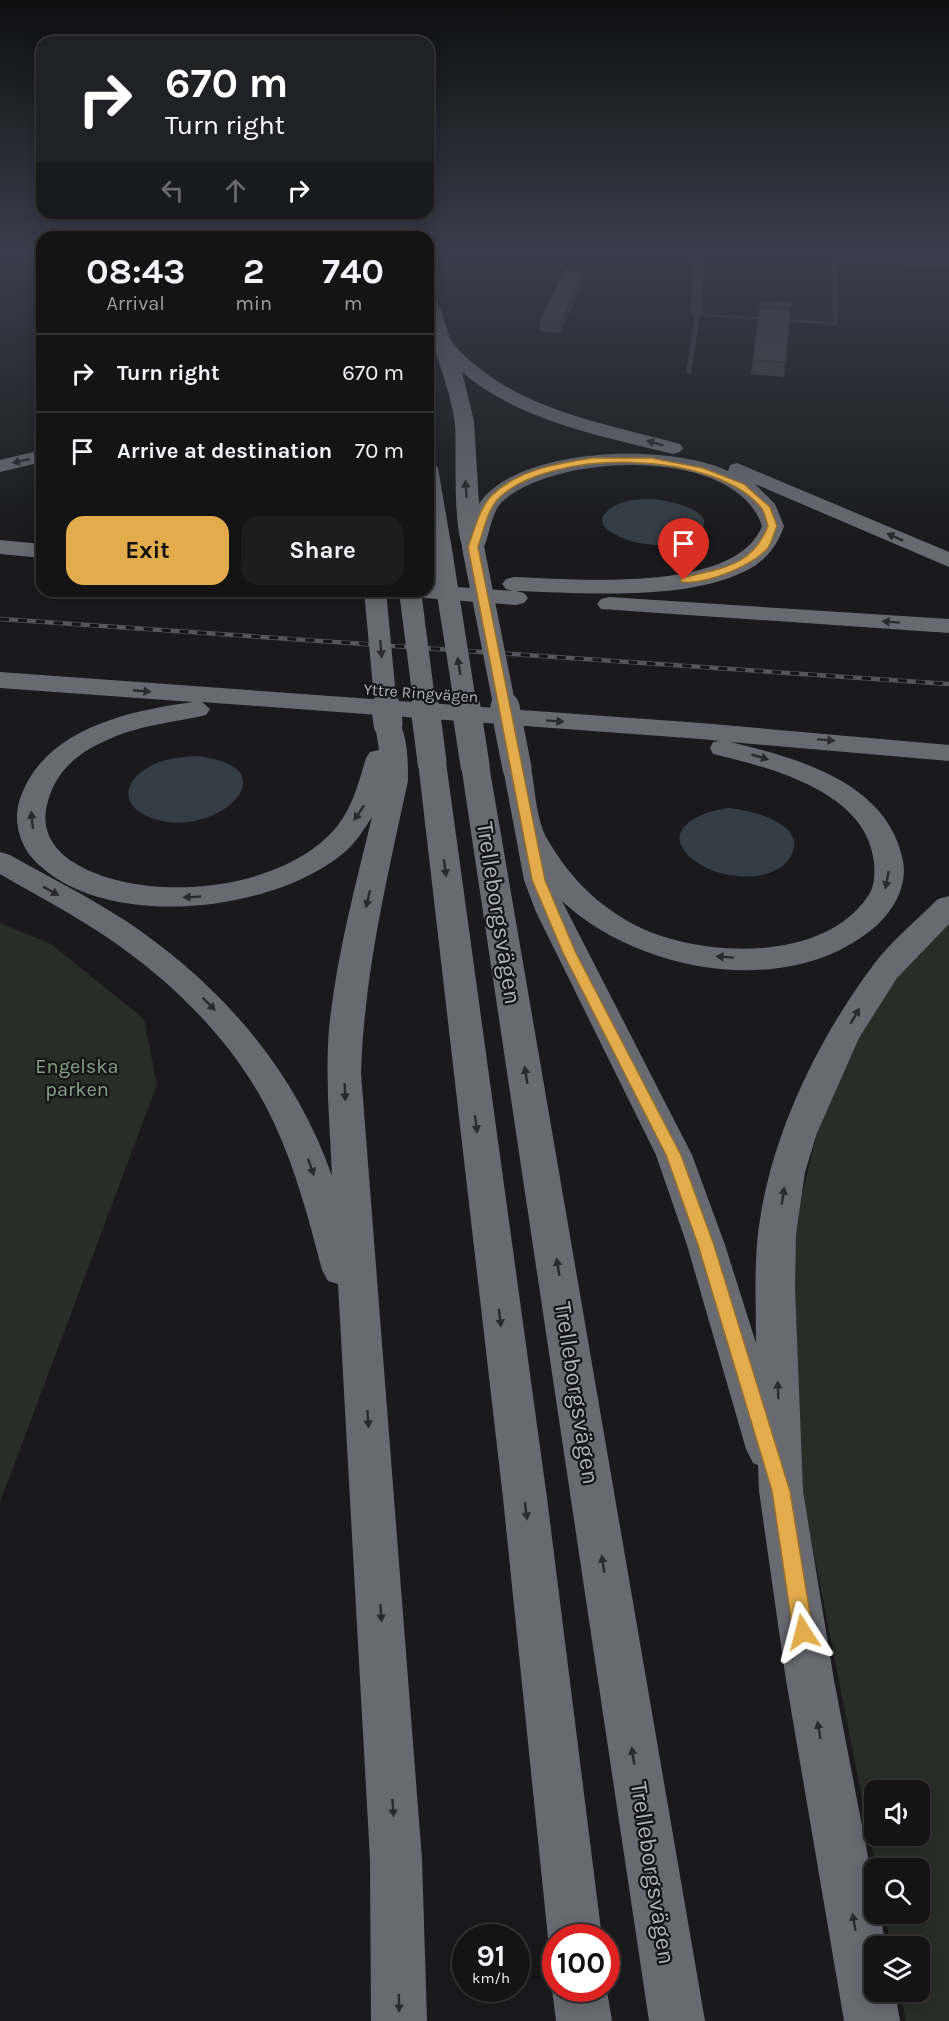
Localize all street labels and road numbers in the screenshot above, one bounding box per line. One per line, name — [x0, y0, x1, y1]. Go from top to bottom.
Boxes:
street label: Yttre Ringvägen — [363, 680, 479, 706]
street label: Trelleborgsvägen — [471, 820, 527, 1006]
street label: Trelleborgsvägen — [549, 1300, 605, 1486]
street label: Trelleborgsvägen — [625, 1780, 681, 1966]

